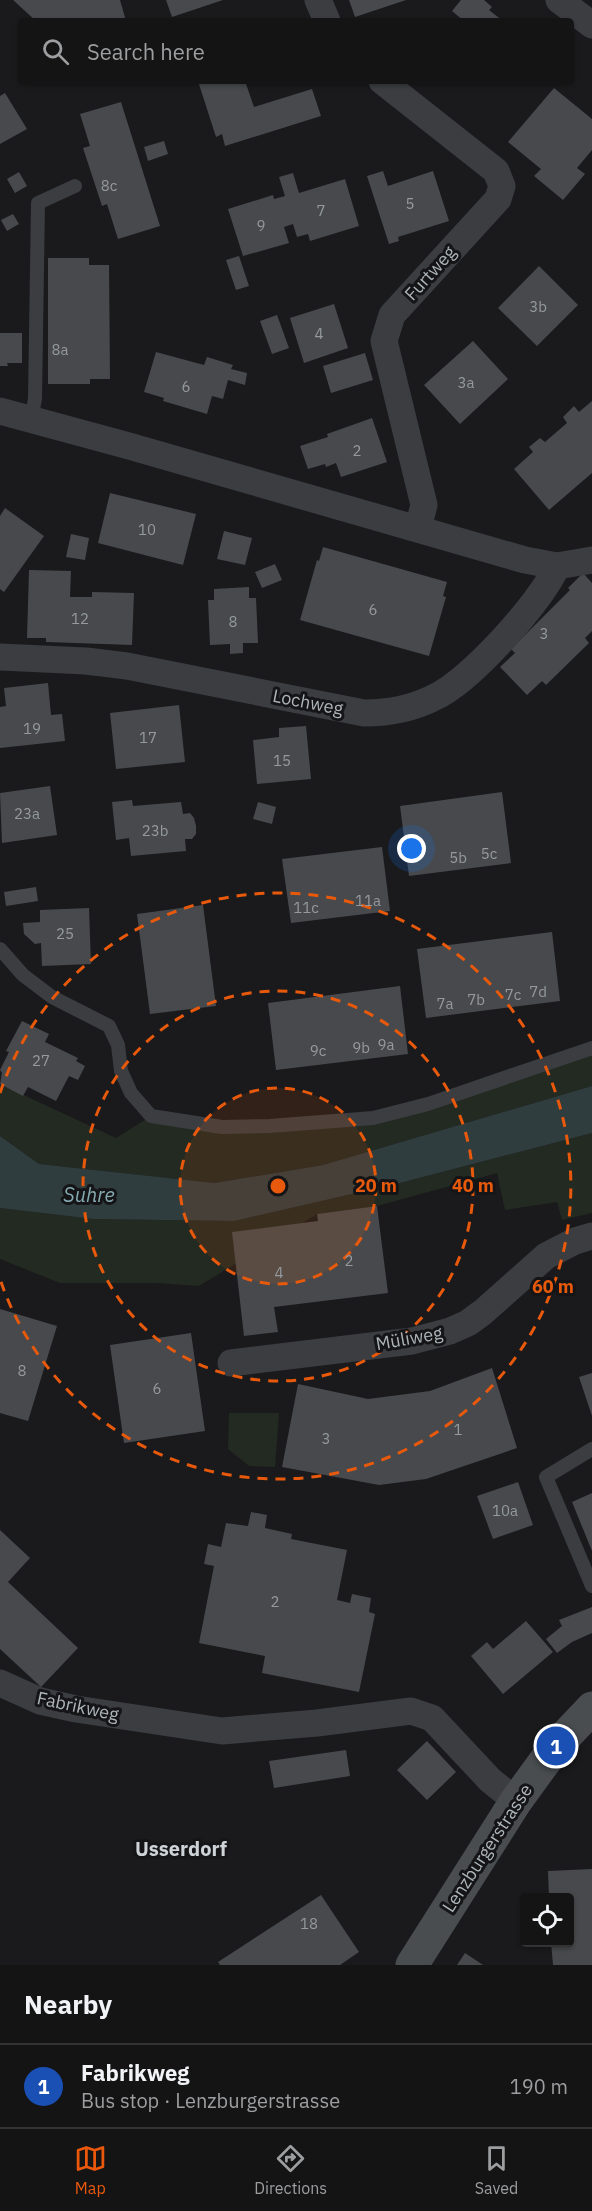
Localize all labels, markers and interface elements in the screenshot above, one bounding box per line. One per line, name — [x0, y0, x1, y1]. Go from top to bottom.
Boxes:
search box — [18, 18, 574, 84]
icon: search — [39, 35, 72, 68]
text: Search here — [87, 37, 205, 66]
house number: 8c — [101, 176, 118, 195]
house number: 5 — [405, 194, 415, 213]
house number: 7 — [316, 201, 326, 220]
house number: 9 — [256, 216, 266, 235]
street label: Furtweg — [399, 240, 461, 305]
house number: 3b — [529, 297, 547, 316]
house number: 4 — [314, 324, 324, 343]
house number: 8a — [51, 340, 69, 359]
house number: 3a — [457, 373, 475, 392]
house number: 6 — [181, 377, 191, 396]
house number: 2 — [352, 441, 362, 460]
house number: 10 — [138, 520, 156, 539]
house number: 6 — [368, 600, 378, 619]
house number: 12 — [71, 609, 89, 628]
house number: 8 — [228, 612, 238, 631]
house number: 3 — [539, 624, 549, 643]
street label: Lochweg — [271, 684, 346, 720]
house number: 19 — [23, 719, 41, 738]
house number: 17 — [139, 728, 157, 747]
house number: 15 — [273, 751, 291, 770]
house number: 23a — [14, 804, 40, 823]
house number: 23b — [142, 821, 168, 840]
your location — [397, 834, 426, 863]
house number: 5c — [481, 844, 498, 863]
house number: 5b — [449, 848, 467, 867]
house number: 11a — [355, 891, 381, 910]
house number: 11c — [293, 898, 319, 917]
house number: 25 — [56, 924, 74, 943]
house number: 7d — [529, 982, 547, 1001]
house number: 7c — [505, 985, 522, 1004]
house number: 7b — [467, 990, 485, 1009]
house number: 7a — [436, 994, 454, 1013]
house number: 9a — [377, 1035, 395, 1054]
house number: 9b — [352, 1038, 370, 1057]
house number: 9c — [310, 1041, 327, 1060]
house number: 27 — [32, 1051, 50, 1070]
text: 20 m — [355, 1174, 397, 1197]
text: 40 m — [452, 1174, 494, 1197]
centre of rings — [268, 1176, 288, 1196]
water label: Suhre — [63, 1181, 115, 1208]
house number: 2 — [344, 1251, 354, 1270]
house number: 4 — [274, 1263, 284, 1282]
text: 60 m — [532, 1275, 574, 1298]
street label: Müliweg — [374, 1321, 445, 1355]
house number: 8 — [17, 1361, 27, 1380]
house number: 6 — [152, 1379, 162, 1398]
house number: 1 — [453, 1420, 463, 1439]
house number: 3 — [321, 1429, 331, 1448]
house number: 10a — [492, 1501, 518, 1520]
house number: 2 — [270, 1592, 280, 1611]
street label: Fabrikweg — [35, 1686, 122, 1726]
pin: 1 — [536, 1724, 576, 1768]
street label: Lenzburgerstrasse — [437, 1779, 537, 1917]
district label: Usserdorf — [135, 1835, 227, 1862]
map controls — [520, 1893, 574, 1947]
button: locate — [520, 1893, 574, 1947]
house number: 18 — [300, 1914, 318, 1933]
text: Nearby — [24, 1987, 112, 2021]
text: Fabrikweg — [81, 2058, 189, 2087]
text: 1 — [38, 2073, 50, 2100]
text: 190 m — [510, 2073, 568, 2100]
text: Bus stop · Lenzburgerstrasse — [81, 2087, 340, 2114]
tab: Map — [74, 2142, 107, 2198]
tab: Directions — [254, 2142, 327, 2198]
tab: Saved — [475, 2142, 518, 2198]

